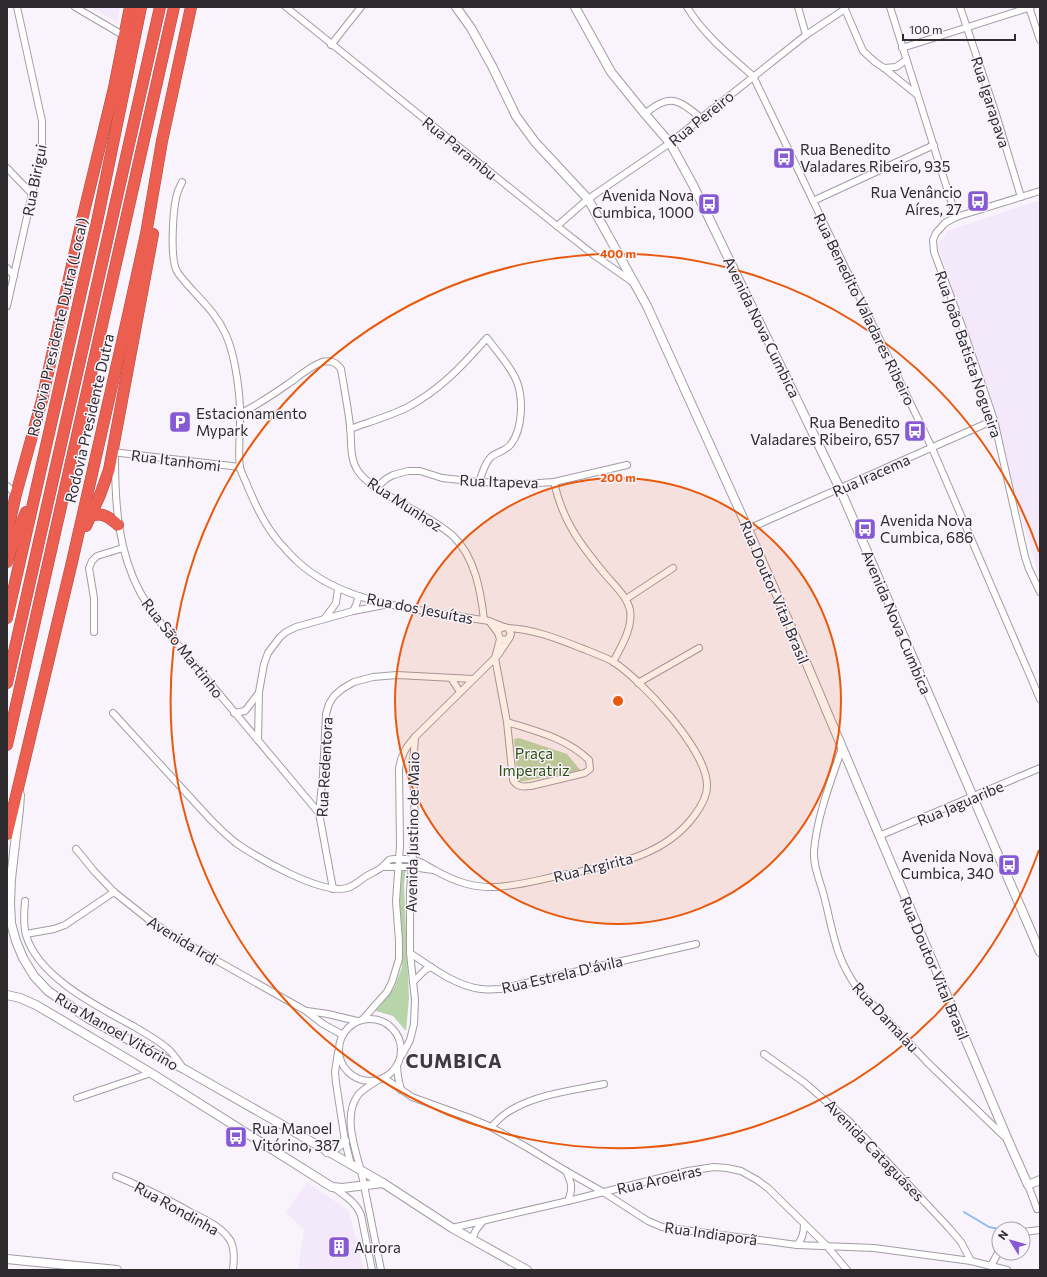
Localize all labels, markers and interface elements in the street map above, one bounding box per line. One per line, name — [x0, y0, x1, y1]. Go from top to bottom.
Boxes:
scale bar — [903, 16, 1015, 42]
text: 100 m — [909, 22, 943, 36]
street label: Rua Igarapava — [968, 54, 1014, 150]
street label: Rua Pereiro — [665, 86, 737, 150]
street label: Rua Parambu — [419, 113, 501, 183]
place label: Rua Benedito Valadares Ribeiro, 935 — [800, 140, 950, 175]
street label: Rua Birigui — [18, 143, 50, 217]
bus stop icon: Rua Benedito Valadares Ribeiro, 935 — [771, 145, 797, 171]
place label: Rua Venâncio Aíres, 27 — [871, 183, 962, 218]
place label: Avenida Nova Cumbica, 1000 — [592, 186, 694, 221]
bus stop icon: Rua Venâncio Aíres, 27 — [965, 188, 991, 214]
bus stop icon: Avenida Nova Cumbica, 1000 — [696, 191, 722, 217]
street label: Rua Benedito Valadares Ribeiro — [811, 210, 919, 408]
street label: Rodovia Presidente Dutra (Local) — [23, 216, 91, 438]
text: 400 m — [600, 246, 636, 260]
street label: Avenida Nova Cumbica — [720, 253, 804, 401]
street label: Rua João Batista Nogueira — [932, 268, 1006, 440]
street label: Rodovia Presidente Dutra — [61, 332, 117, 504]
place label: Estacionamento Mypark — [196, 404, 307, 439]
parking icon: Estacionamento Mypark — [167, 409, 193, 435]
place label: Rua Benedito Valadares Ribeiro, 657 — [750, 413, 900, 448]
bus stop icon: Rua Benedito Valadares Ribeiro, 657 — [902, 418, 928, 444]
street label: Rua Itanhomi — [130, 446, 222, 474]
street label: Rua Iracema — [829, 450, 913, 500]
text: 200 m — [600, 470, 636, 484]
street label: Rua Itapeva — [459, 471, 539, 491]
street label: Rua Munhoz — [364, 473, 446, 535]
place label: Avenida Nova Cumbica, 686 — [880, 511, 973, 546]
bus stop icon: Avenida Nova Cumbica, 686 — [852, 516, 878, 542]
street label: Rua Doutor Vital Brasil — [737, 518, 813, 666]
street label: Avenida Nova Cumbica — [858, 547, 936, 697]
street label: Rua dos Jesuítas — [365, 589, 475, 627]
street label: Rua São Martinho — [138, 595, 228, 702]
centre of rings — [611, 694, 625, 708]
street label: Rua Redentora — [312, 716, 336, 818]
park label: Praça Imperatriz — [498, 744, 570, 779]
street label: Avenida Justino de Maio — [402, 751, 422, 913]
street label: Rua Jaguaribe — [914, 777, 1006, 829]
place label: Avenida Nova Cumbica, 340 — [901, 847, 994, 882]
street label: Rua Argirita — [551, 848, 635, 886]
bus stop icon: Avenida Nova Cumbica, 340 — [996, 852, 1022, 878]
street label: Rua Doutor Vital Brasil — [897, 894, 973, 1042]
street label: Avenida Irdi — [144, 912, 222, 968]
street label: Rua Estrela D'ávila — [500, 951, 624, 997]
street label: Rua Damalau — [849, 978, 923, 1056]
street label: Rua Manoel Vitórino — [52, 988, 182, 1074]
district label: CUMBICA — [405, 1049, 503, 1072]
street label: Avenida Cataguáses — [822, 1095, 928, 1205]
place label: Rua Manoel Vitórino, 387 — [252, 1119, 340, 1154]
bus stop icon: Rua Manoel Vitórino, 387 — [223, 1124, 249, 1150]
street label: Rua Aroeiras — [615, 1160, 703, 1197]
street label: Rua Rondinha — [132, 1177, 222, 1239]
street label: Rua Indiaporã — [663, 1218, 759, 1248]
north arrow — [991, 1221, 1031, 1261]
text: N — [995, 1227, 1010, 1242]
building icon: Aurora — [326, 1234, 352, 1260]
place label: Aurora — [354, 1238, 401, 1256]

